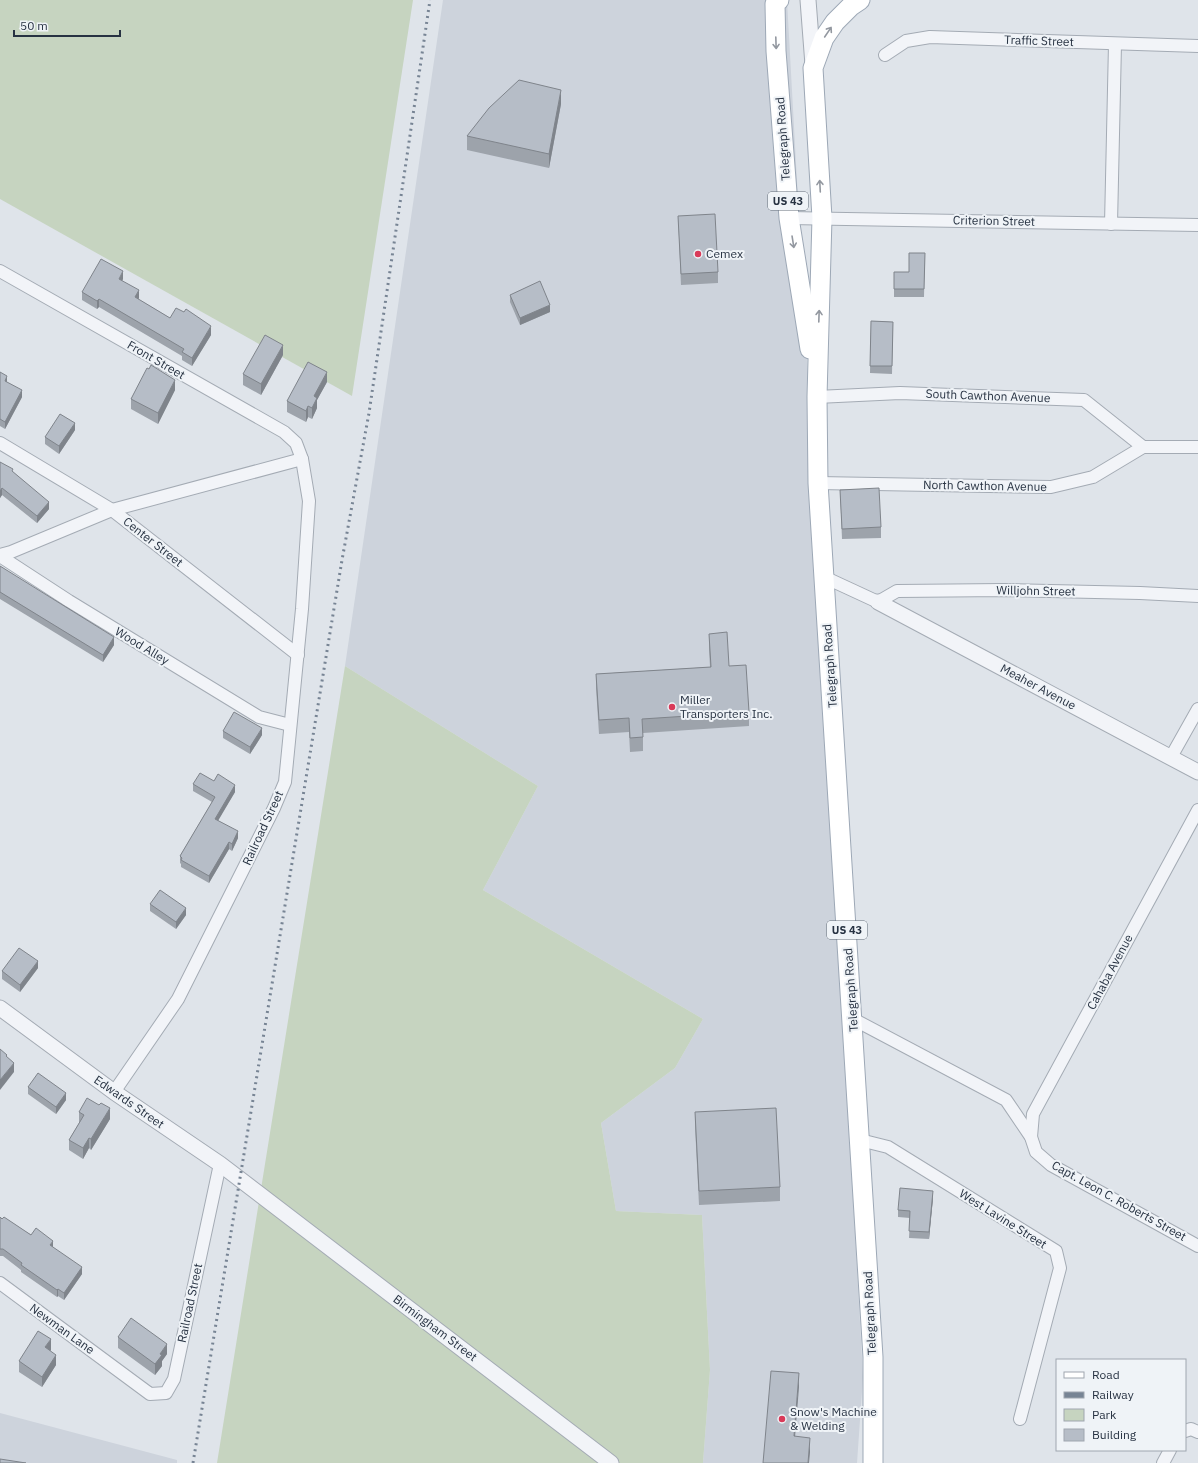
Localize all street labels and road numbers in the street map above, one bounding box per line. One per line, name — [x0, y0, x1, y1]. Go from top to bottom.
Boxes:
street label: Traffic Street — [1004, 32, 1074, 49]
street label: Telegraph Road — [772, 97, 793, 181]
road number: US 43 — [768, 192, 808, 210]
street label: Criterion Street — [953, 212, 1035, 229]
street label: Front Street — [125, 337, 188, 382]
street label: South Cawthon Avenue — [925, 386, 1051, 405]
street label: North Cawthon Avenue — [923, 477, 1048, 494]
street label: Center Street — [120, 514, 186, 570]
street label: Willjohn Street — [996, 582, 1076, 599]
street label: Wood Alley — [112, 624, 172, 668]
street label: Telegraph Road — [819, 624, 840, 708]
street label: Meaher Avenue — [998, 660, 1079, 713]
street label: Railroad Street — [239, 788, 286, 867]
road number: US 43 — [827, 921, 867, 939]
street label: Cahaba Avenue — [1083, 931, 1136, 1012]
street label: Telegraph Road — [840, 948, 861, 1032]
street label: Edwards Street — [91, 1072, 167, 1131]
street label: Capt. Leon C. Roberts Street — [1049, 1157, 1189, 1244]
street label: West Lavine Street — [957, 1186, 1050, 1252]
street label: Railroad Street — [174, 1262, 205, 1344]
street label: Telegraph Road — [860, 1271, 879, 1355]
street label: Birmingham Street — [390, 1291, 480, 1364]
street label: Newman Lane — [27, 1300, 98, 1357]

